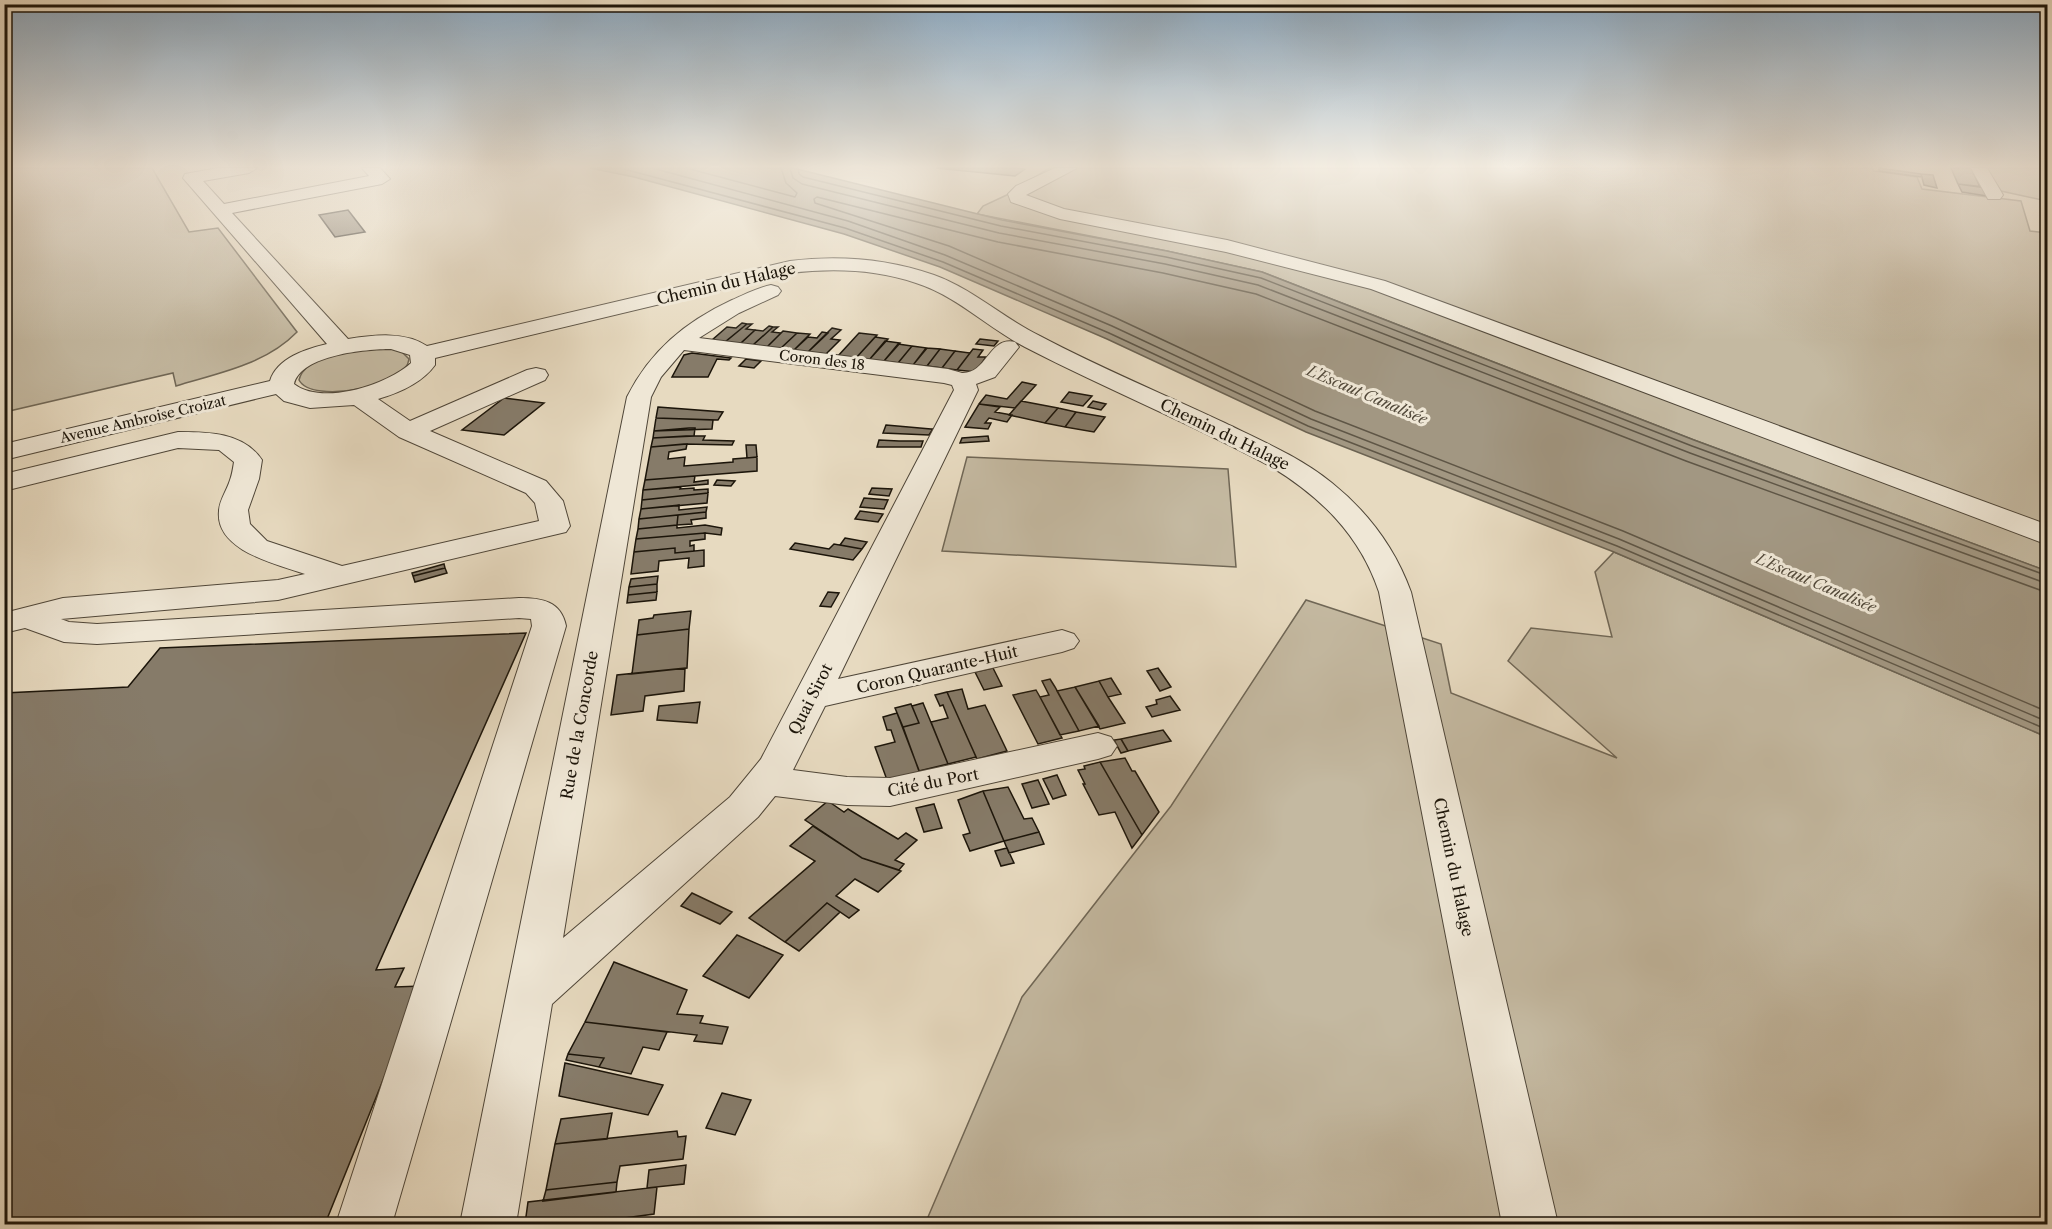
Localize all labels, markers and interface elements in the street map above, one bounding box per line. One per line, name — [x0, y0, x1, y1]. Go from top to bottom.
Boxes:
street label: Chemin du Halage — [655, 257, 797, 309]
street label: Coron des 18 — [778, 346, 866, 374]
water label: L'Escaut Canalisée — [1303, 360, 1431, 429]
street label: Avenue Ambroise Croizat — [57, 391, 228, 447]
street label: Chemin du Halage — [1157, 394, 1293, 474]
water label: L'Escaut Canalisée — [1752, 548, 1880, 617]
street label: Coron Quarante-Huit — [854, 641, 1020, 697]
street label: Rue de la Concorde — [556, 649, 602, 801]
street label: Quai Sirot — [784, 660, 837, 738]
street label: Cité du Port — [886, 763, 981, 801]
street label: Chemin du Halage — [1429, 796, 1479, 938]

